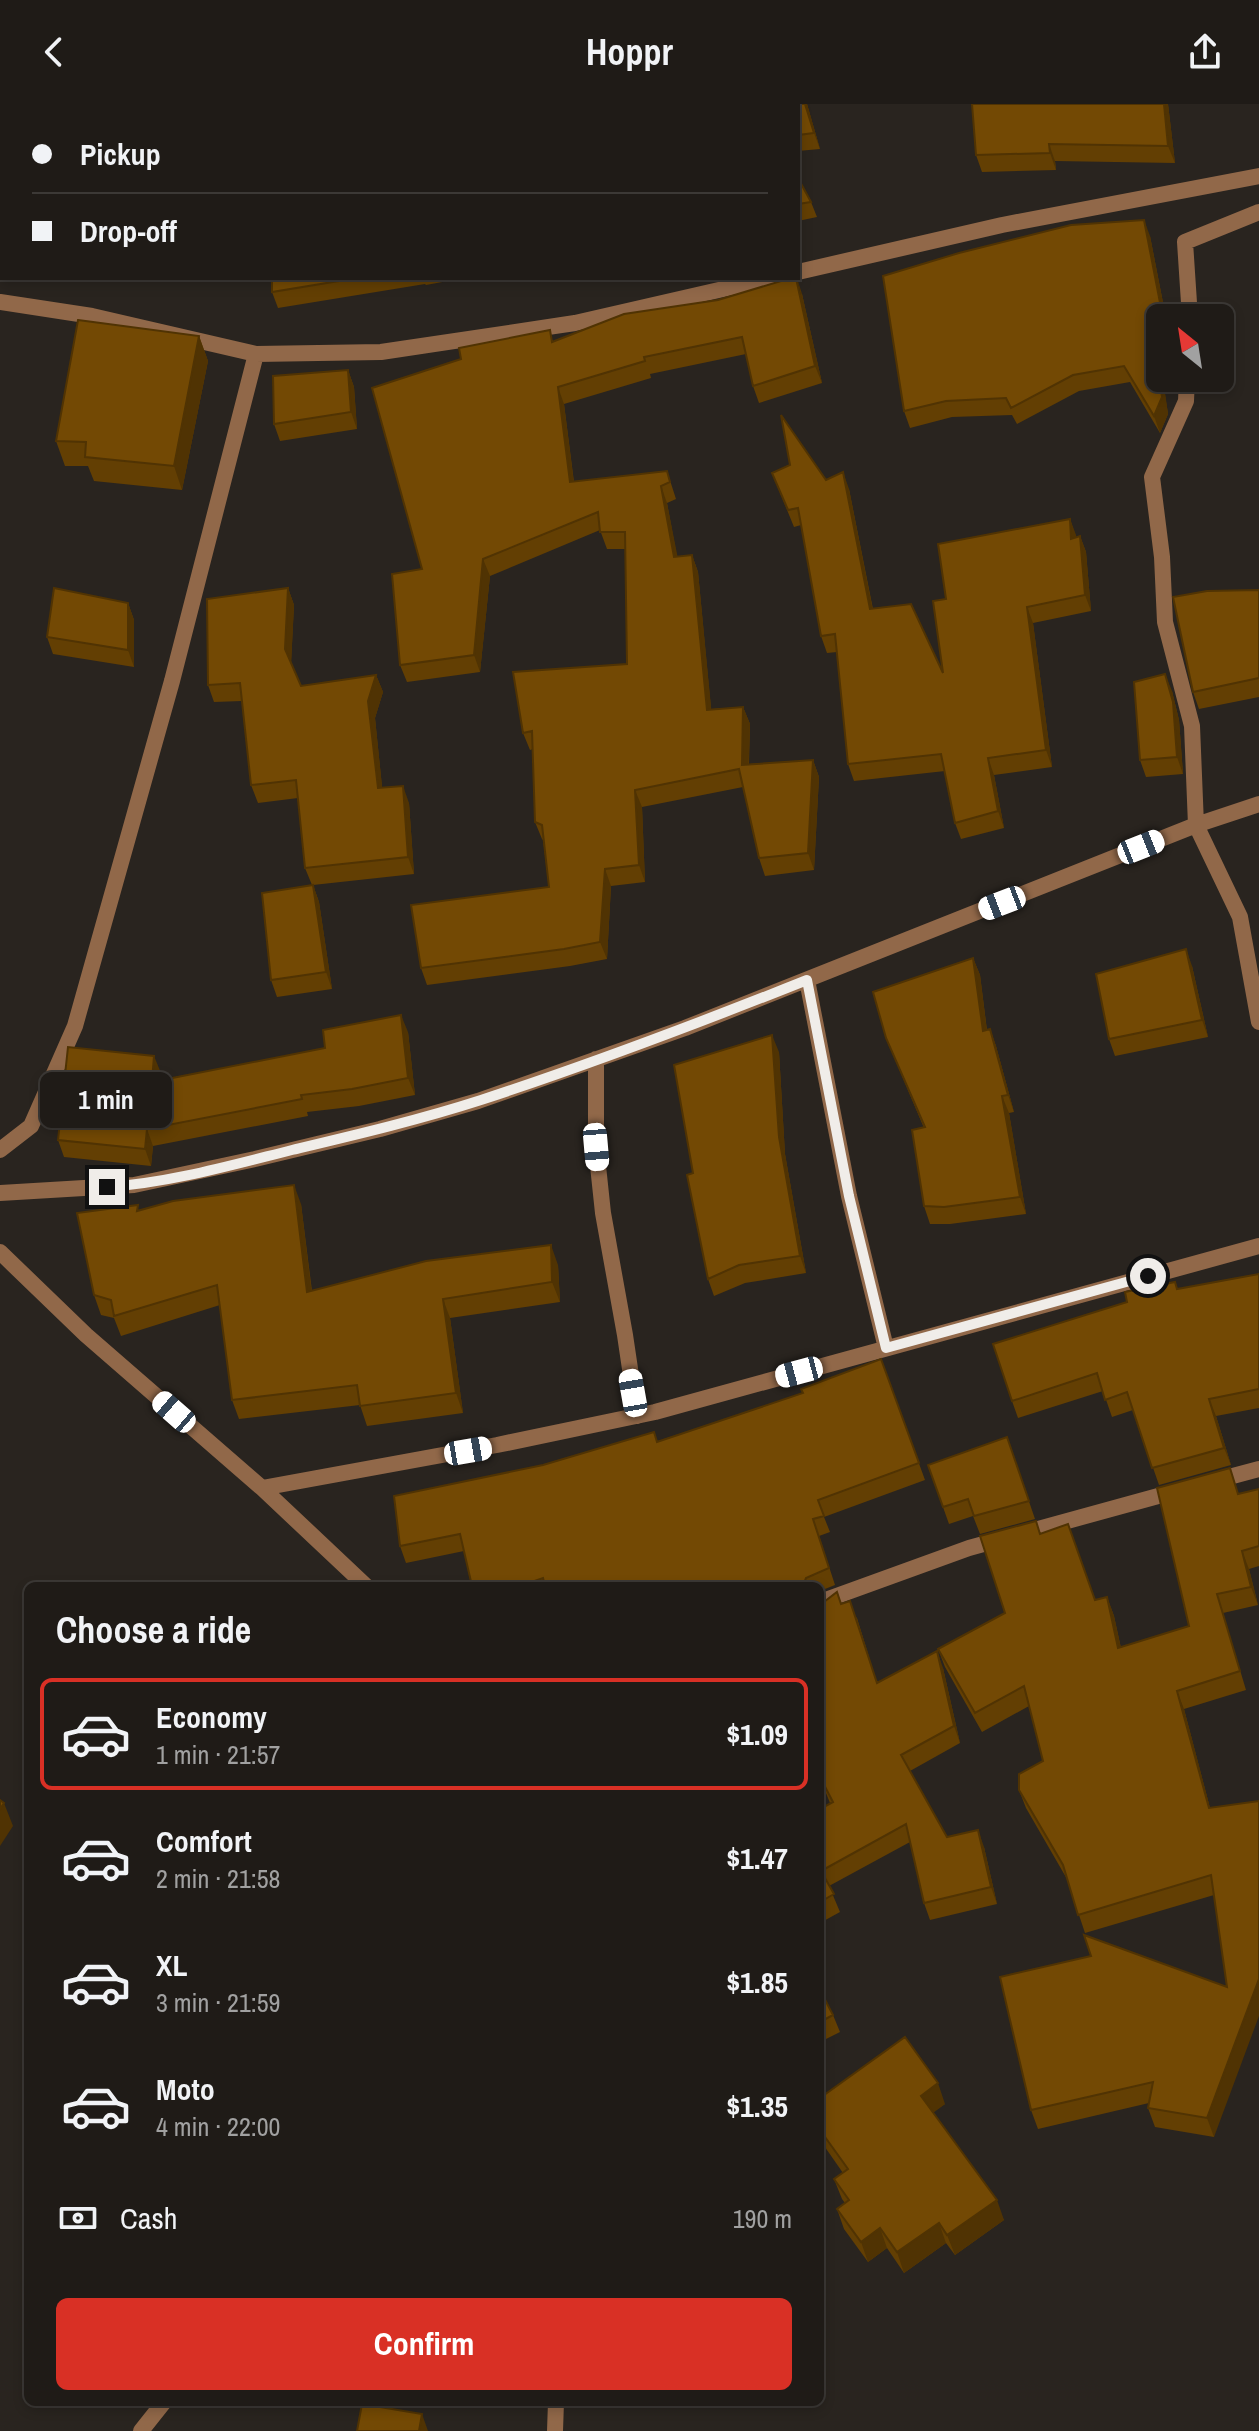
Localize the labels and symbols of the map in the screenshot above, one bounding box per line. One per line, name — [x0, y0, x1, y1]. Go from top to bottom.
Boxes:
north arrow — [1146, 304, 1234, 392]
car — [1114, 827, 1168, 867]
car — [975, 883, 1029, 923]
callout: 1 min — [41, 1071, 173, 1127]
car — [582, 1122, 610, 1172]
route end — [89, 1169, 125, 1205]
route start — [1130, 1258, 1166, 1294]
car — [773, 1354, 825, 1390]
car — [617, 1367, 649, 1419]
car — [148, 1387, 200, 1437]
car — [442, 1435, 494, 1467]

